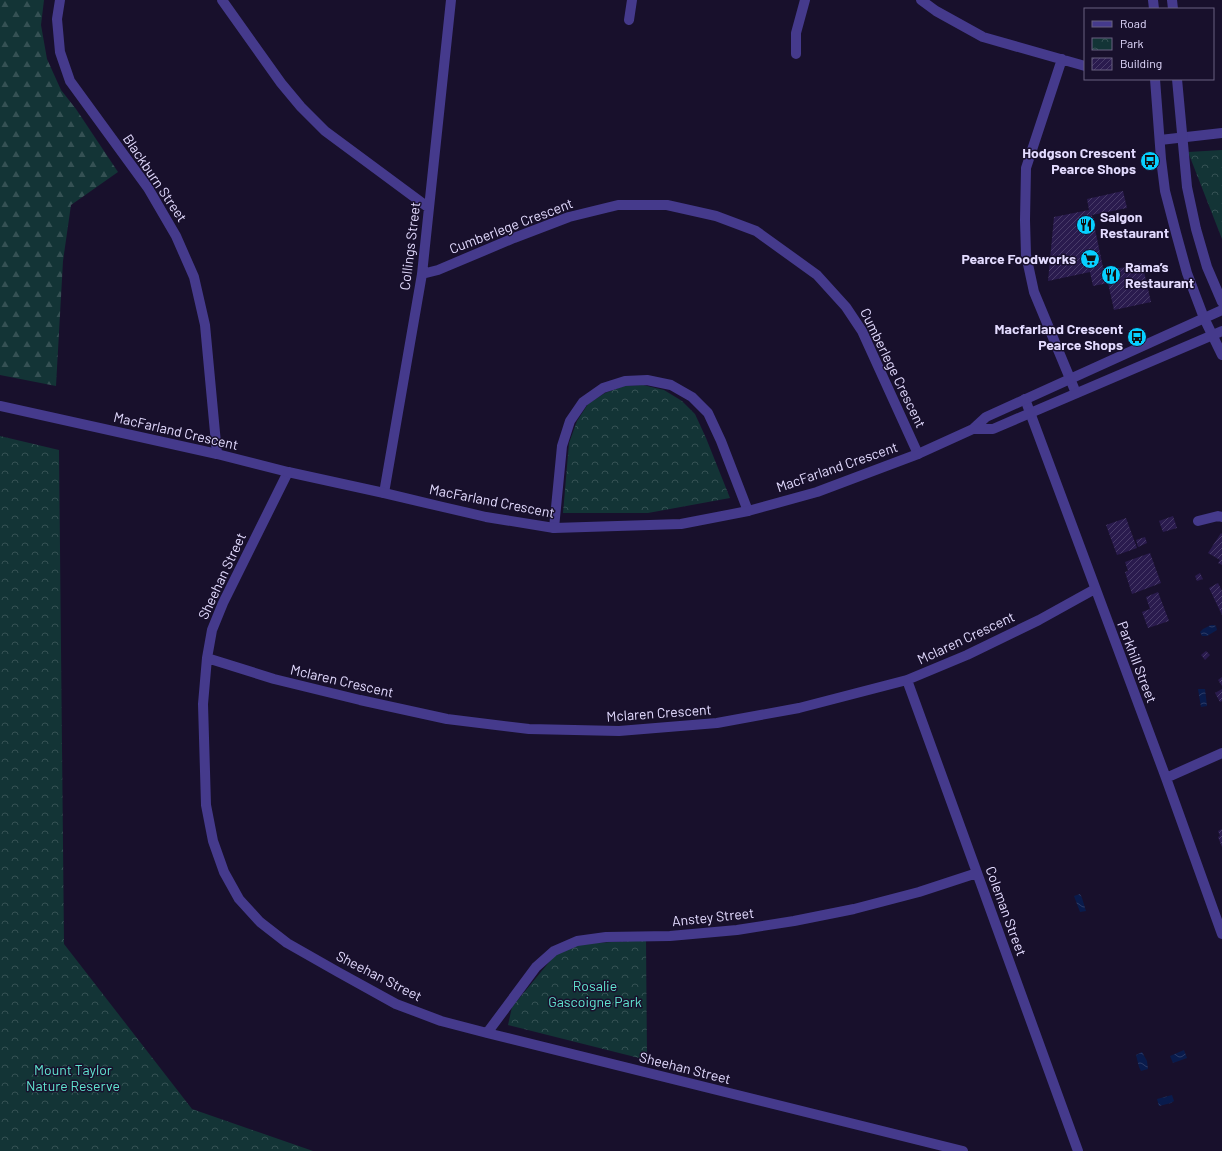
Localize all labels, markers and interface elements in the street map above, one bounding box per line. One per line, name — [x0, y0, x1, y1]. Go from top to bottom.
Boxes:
legend — [1084, 8, 1214, 80]
text: Road — [1120, 16, 1147, 30]
text: Park — [1120, 36, 1144, 50]
text: Building — [1120, 56, 1162, 70]
street label: Blackburn Street — [120, 131, 191, 225]
place label: Hodgson Crescent Pearce Shops — [1022, 144, 1136, 177]
bus stop icon: Hodgson Crescent Pearce Shops — [1139, 150, 1161, 172]
street label: Cumberlege Crescent — [447, 194, 575, 257]
street label: Collings Street — [396, 201, 423, 291]
place label: Saigon Restaurant — [1100, 208, 1169, 241]
restaurant icon: Saigon Restaurant — [1075, 214, 1097, 236]
supermarket icon: Pearce Foodworks — [1079, 248, 1101, 270]
place label: Pearce Foodworks — [961, 250, 1076, 267]
place label: Rama’s Restaurant — [1125, 258, 1194, 291]
restaurant icon: Rama’s Restaurant — [1100, 264, 1122, 286]
street label: Cumberlege Crescent — [857, 305, 930, 430]
place label: Macfarland Crescent Pearce Shops — [995, 320, 1123, 353]
bus stop icon: Macfarland Crescent Pearce Shops — [1126, 326, 1148, 348]
street label: MacFarland Crescent — [112, 408, 240, 453]
street label: MacFarland Crescent — [774, 438, 900, 495]
street label: MacFarland Crescent — [428, 480, 556, 521]
street label: Sheehan Street — [194, 530, 249, 622]
street label: Mclaren Crescent — [914, 608, 1017, 668]
street label: Parkhill Street — [1114, 619, 1161, 705]
street label: Mclaren Crescent — [289, 660, 395, 701]
street label: Mclaren Crescent — [606, 700, 712, 725]
street label: Coleman Street — [982, 864, 1031, 958]
street label: Anstey Street — [671, 904, 755, 929]
street label: Sheehan Street — [334, 947, 425, 1004]
park label: Rosalie Gascoigne Park — [548, 977, 642, 1010]
street label: Sheehan Street — [638, 1048, 733, 1087]
park label: Mount Taylor Nature Reserve — [26, 1061, 120, 1094]

